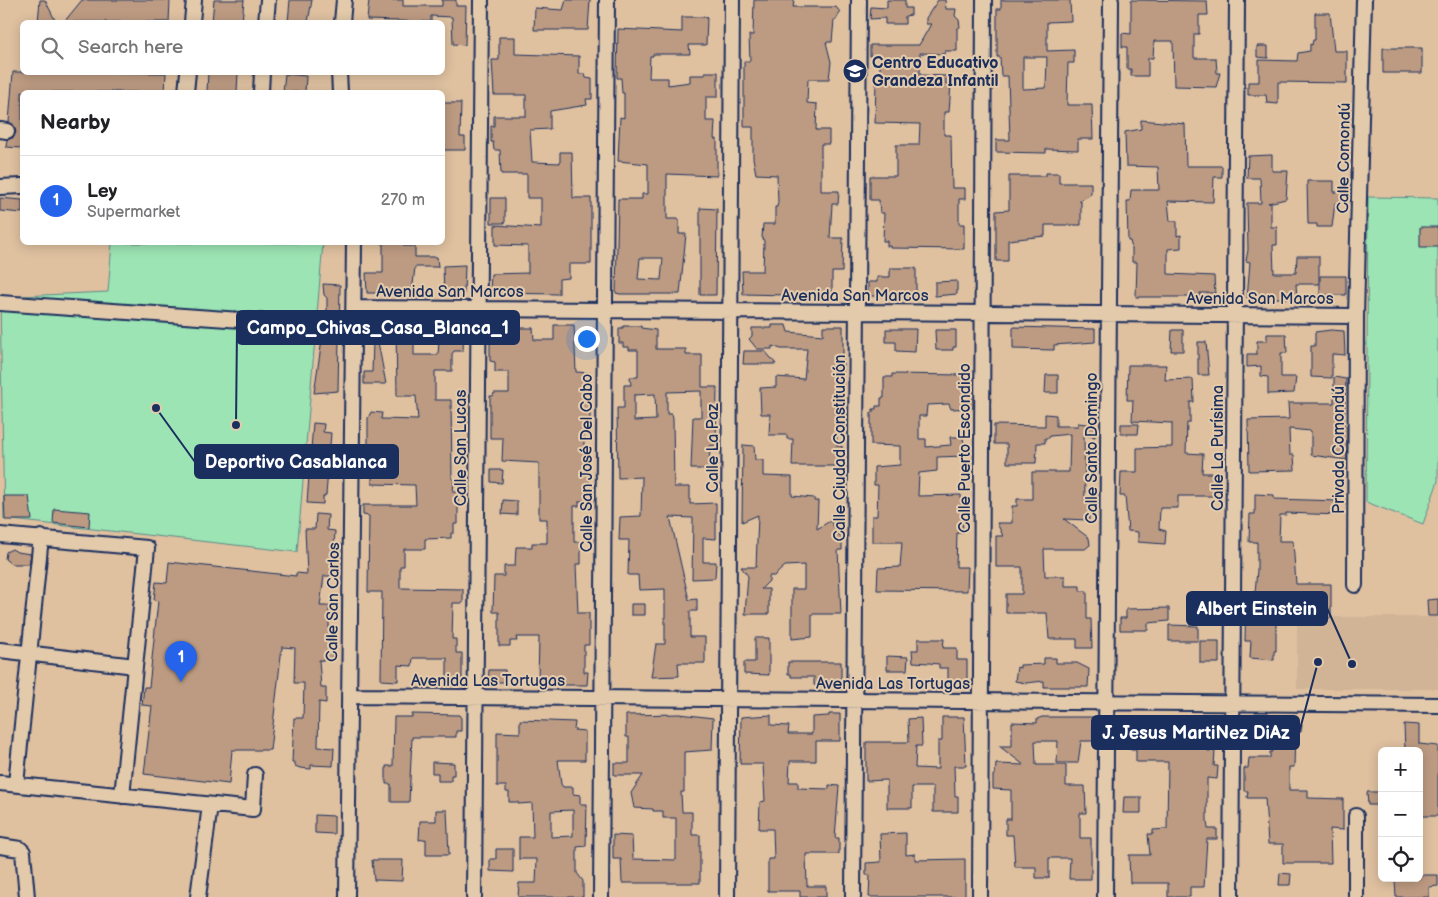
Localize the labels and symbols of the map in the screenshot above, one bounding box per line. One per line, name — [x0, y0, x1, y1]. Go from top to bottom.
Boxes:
place label: Centro Educativo Grandeza Infantil — [872, 54, 999, 91]
school or university icon: Centro Educativo Grandeza Infantil — [842, 58, 868, 84]
street label: Calle Comondú — [1334, 102, 1355, 214]
street label: Avenida San Marcos — [376, 283, 524, 302]
street label: Avenida San Marcos — [781, 287, 929, 306]
street label: Avenida San Marcos — [1186, 290, 1334, 309]
callout: Campo_Chivas_Casa_Blanca_1 — [237, 311, 519, 344]
text: Campo_Chivas_Casa_Blanca_1 — [247, 318, 509, 339]
your location — [574, 326, 600, 352]
street label: Calle Ciudad Constitución — [831, 354, 850, 542]
street label: Calle Puerto Escondido — [956, 363, 975, 533]
street label: Calle Santo Domingo — [1083, 372, 1102, 524]
street label: Calle San José Del Cabo — [578, 374, 597, 552]
street label: Calle La Purísima — [1209, 385, 1228, 511]
street label: Privada Comondú — [1330, 386, 1349, 514]
street label: Calle San Lucas — [452, 390, 471, 506]
street label: Calle La Paz — [704, 403, 723, 493]
callout: Deportivo Casablanca — [195, 445, 398, 478]
text: Deportivo Casablanca — [205, 452, 387, 473]
street label: Calle San Carlos — [323, 542, 344, 662]
callout: Albert Einstein — [1187, 592, 1327, 625]
text: Albert Einstein — [1196, 599, 1317, 620]
pin: 1 — [165, 641, 197, 682]
street label: Avenida Las Tortugas — [411, 672, 565, 691]
street label: Avenida Las Tortugas — [816, 675, 970, 694]
callout: J. Jesus MartiNez DiAz — [1092, 716, 1299, 749]
text: J. Jesus MartiNez DiAz — [1102, 723, 1290, 744]

